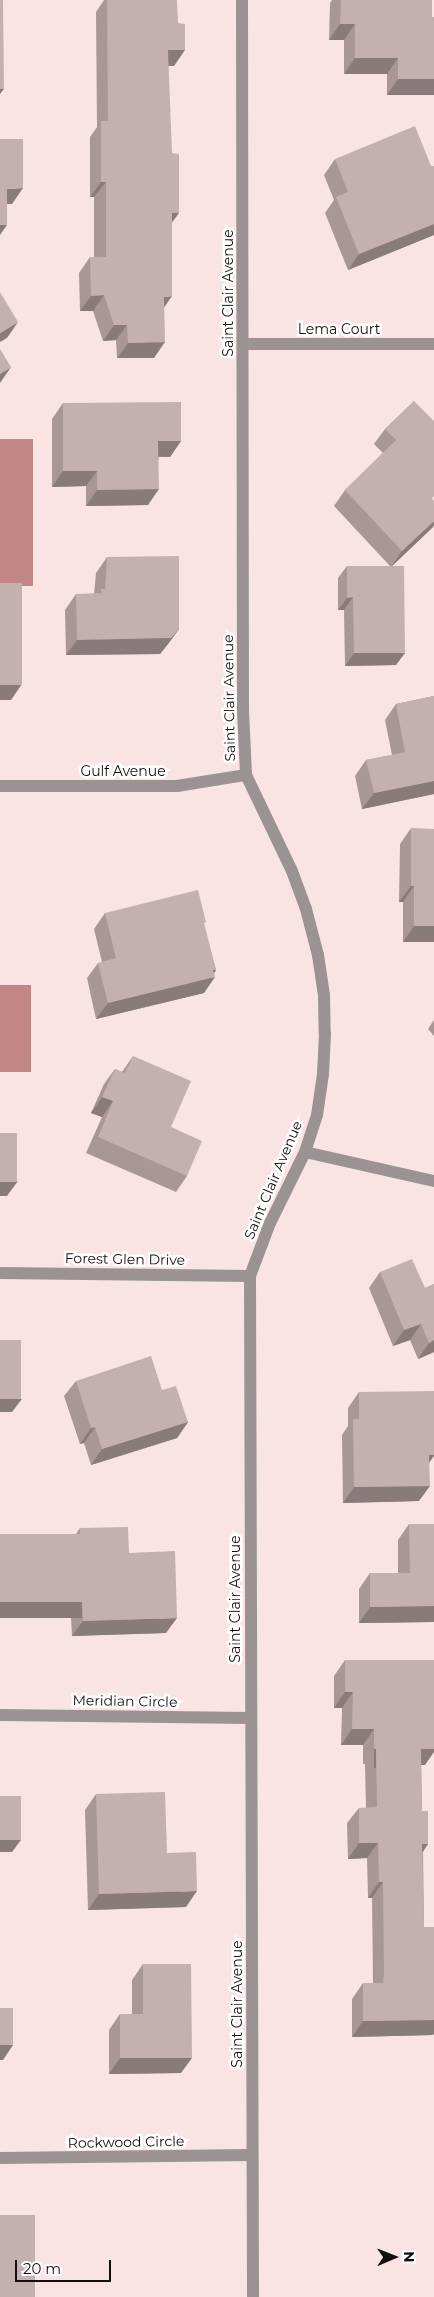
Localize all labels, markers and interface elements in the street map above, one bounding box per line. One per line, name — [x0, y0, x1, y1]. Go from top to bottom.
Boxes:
street label: Saint Clair Avenue — [220, 229, 236, 357]
street label: Lema Court — [298, 321, 380, 337]
street label: Saint Clair Avenue — [219, 634, 239, 762]
street label: Gulf Avenue — [80, 763, 166, 779]
street label: Saint Clair Avenue — [240, 1118, 306, 1242]
street label: Forest Glen Drive — [65, 1250, 185, 1268]
street label: Saint Clair Avenue — [227, 1535, 243, 1663]
street label: Meridian Circle — [72, 1692, 178, 1710]
street label: Saint Clair Avenue — [229, 1940, 245, 2068]
street label: Rockwood Circle — [68, 2133, 184, 2151]
north arrow — [369, 2232, 419, 2282]
scale bar — [18, 2250, 114, 2282]
text: N — [400, 2251, 418, 2263]
text: 20 m — [23, 2259, 61, 2278]

